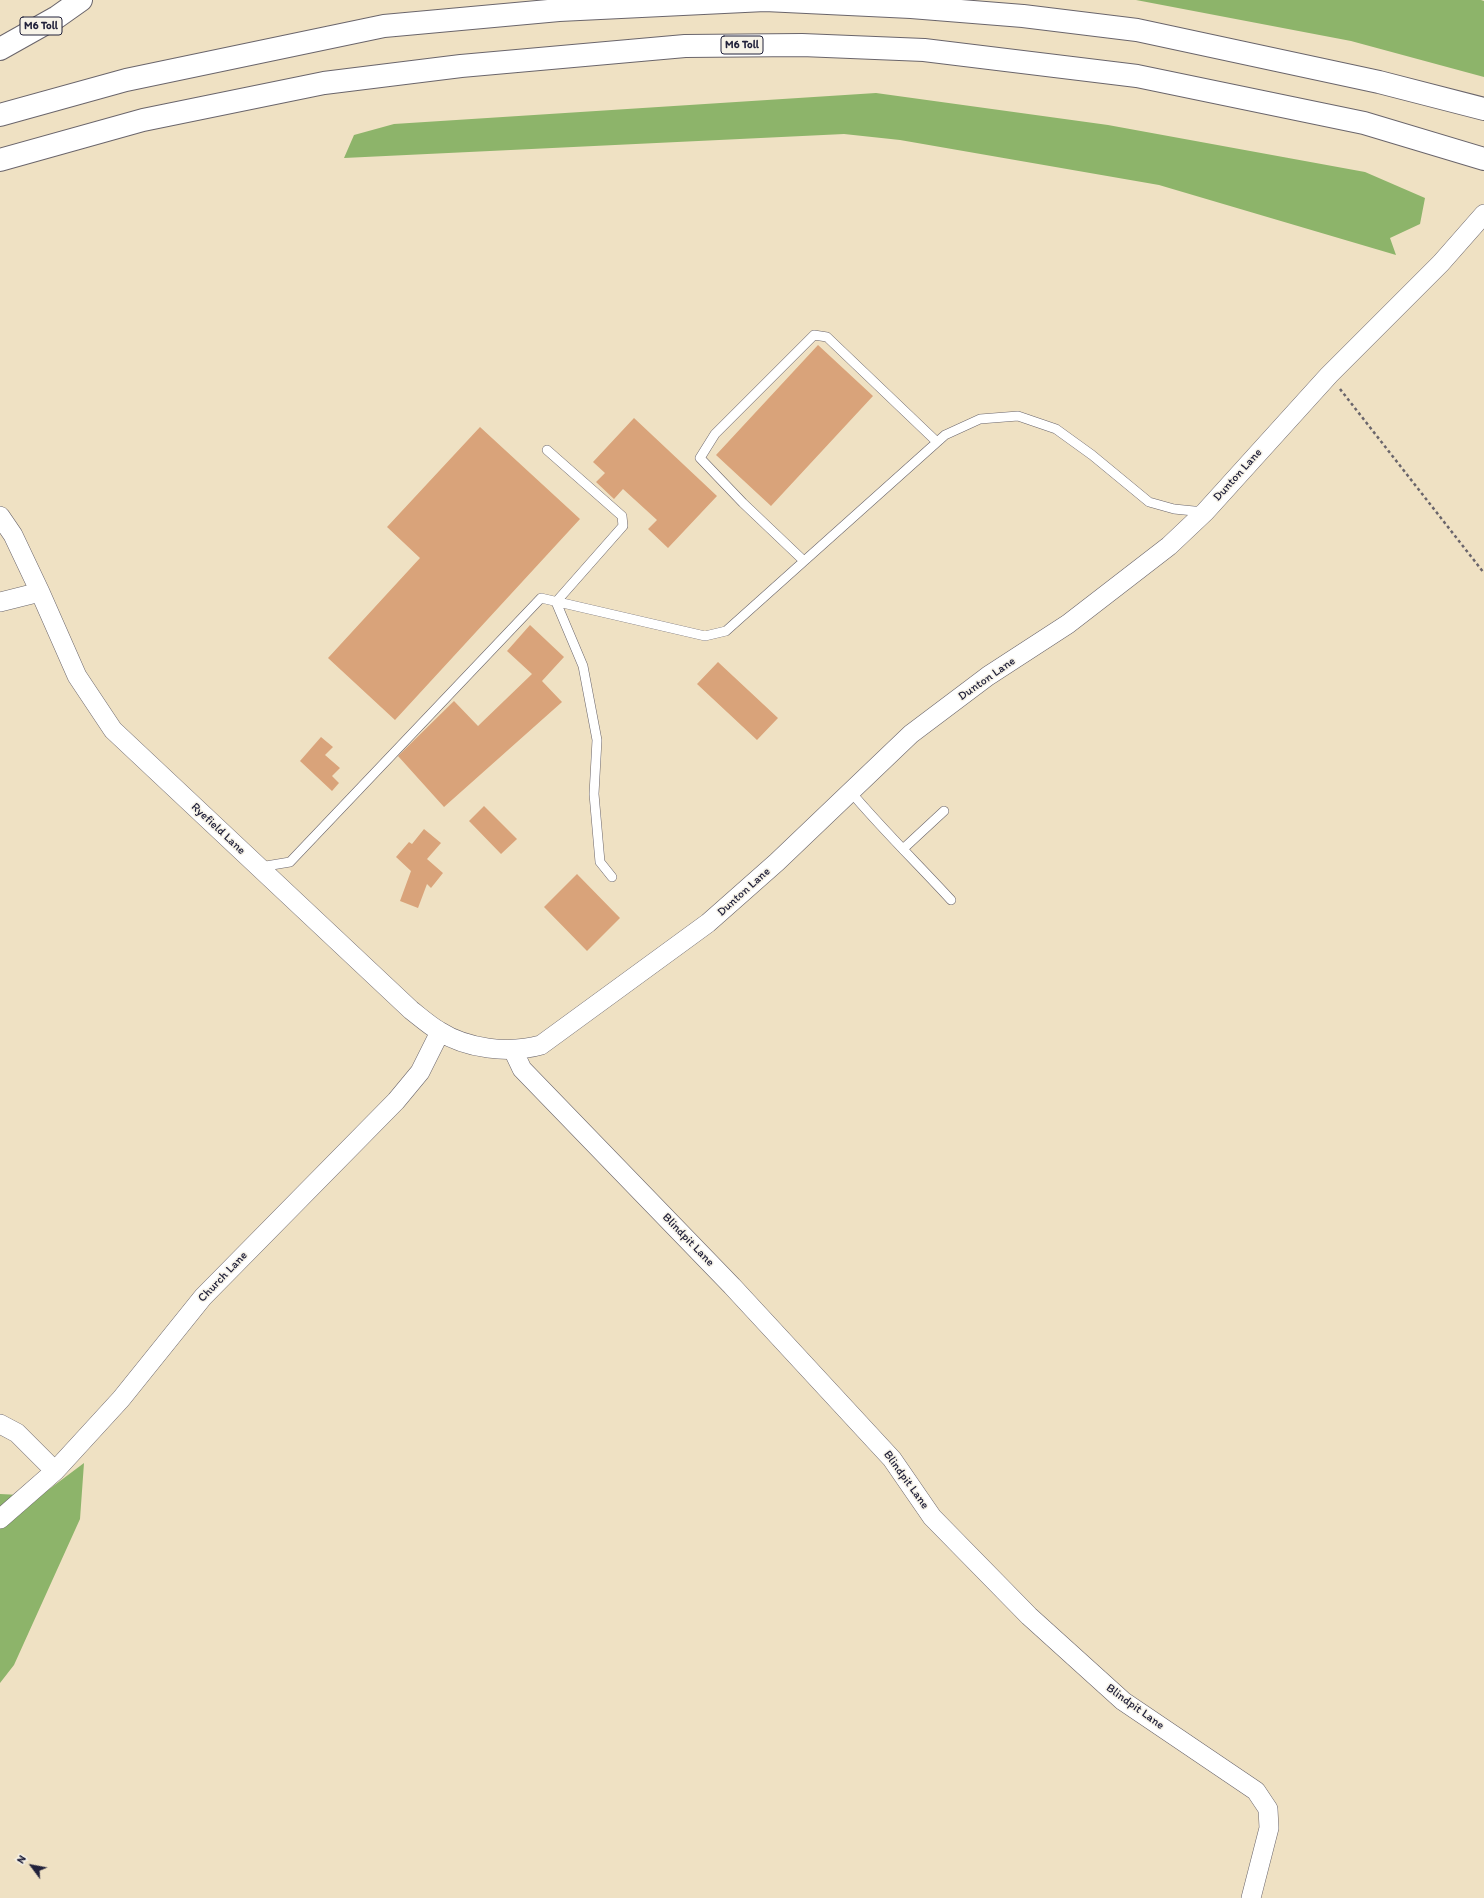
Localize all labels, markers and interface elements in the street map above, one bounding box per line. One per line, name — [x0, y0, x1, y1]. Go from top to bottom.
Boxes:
road number: M6 Toll — [20, 17, 62, 35]
road number: M6 Toll — [721, 36, 763, 54]
street label: Dunton Lane — [1210, 446, 1266, 504]
street label: Dunton Lane — [956, 654, 1018, 704]
street label: Ryefield Lane — [188, 800, 248, 858]
street label: Dunton Lane — [715, 864, 773, 920]
street label: Blindpit Lane — [659, 1210, 717, 1270]
street label: Church Lane — [195, 1249, 251, 1305]
street label: Blindpit Lane — [880, 1448, 932, 1512]
street label: Blindpit Lane — [1103, 1681, 1167, 1733]
north arrow — [12, 1846, 52, 1886]
text: N — [14, 1853, 29, 1866]

